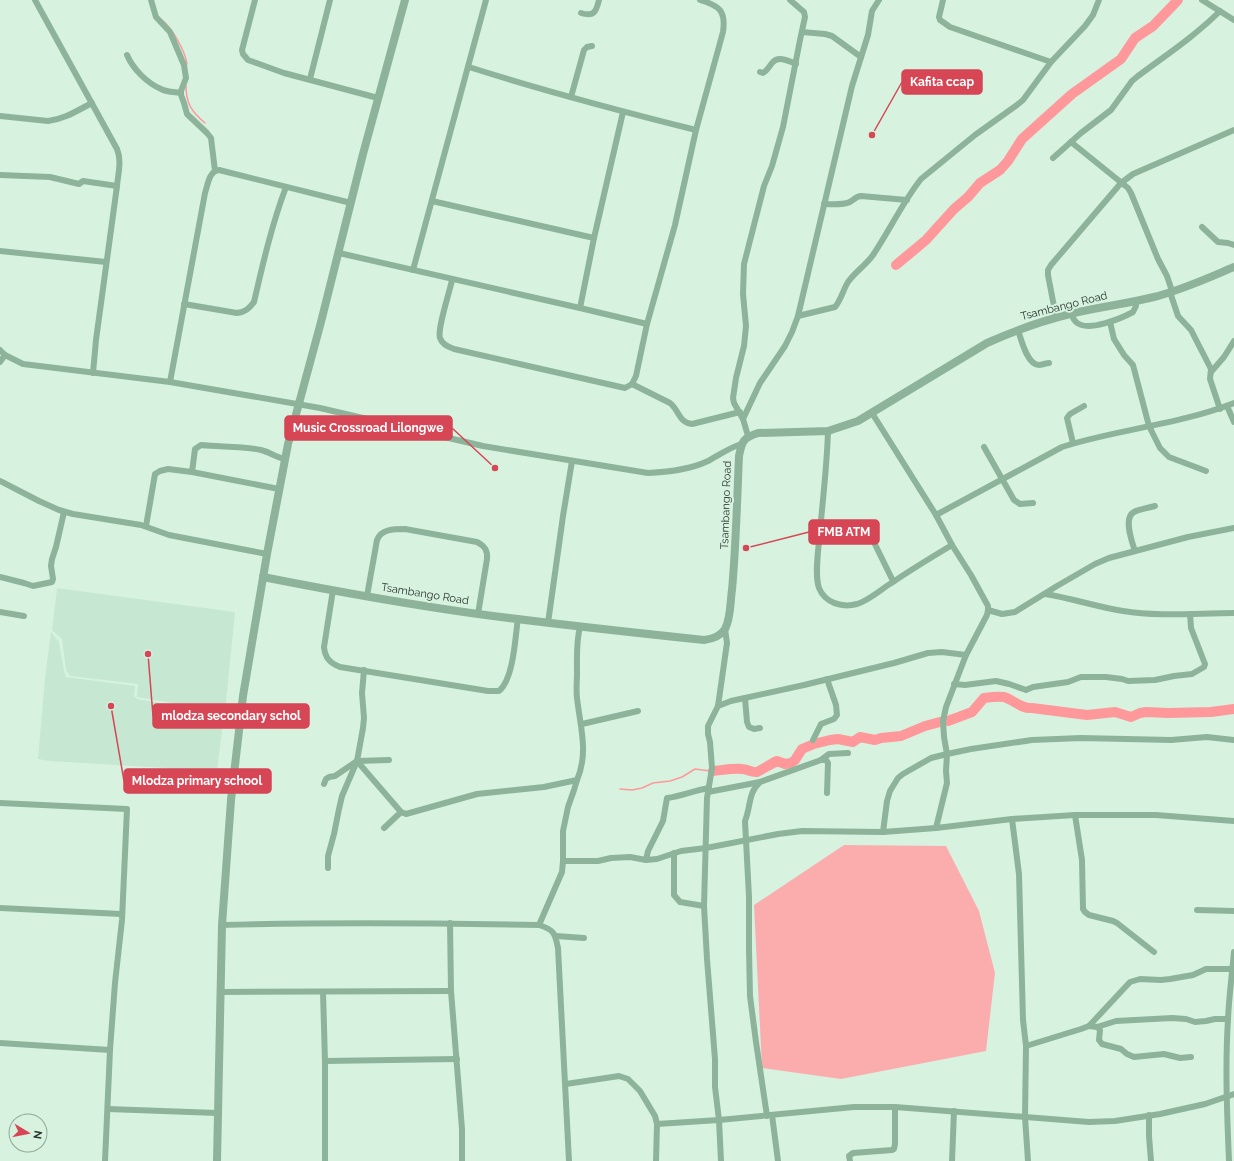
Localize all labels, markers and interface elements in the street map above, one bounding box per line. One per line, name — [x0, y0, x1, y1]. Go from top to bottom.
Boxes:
callout: Kafita ccap — [902, 70, 982, 94]
text: Kafita ccap — [910, 75, 974, 89]
street label: Tsambango Road — [1019, 289, 1109, 323]
callout: Music Crossroad Lilongwe — [285, 416, 452, 440]
text: Music Crossroad Lilongwe — [293, 421, 443, 435]
street label: Tsambango Road — [718, 460, 734, 550]
callout: FMB ATM — [809, 520, 879, 544]
text: FMB ATM — [817, 525, 871, 539]
street label: Tsambango Road — [380, 581, 470, 607]
callout: mlodza secondary schol — [153, 704, 309, 728]
text: mlodza secondary schol — [161, 709, 301, 723]
callout: Mlodza primary school — [124, 769, 271, 793]
text: Mlodza primary school — [132, 774, 262, 788]
north arrow — [8, 1113, 48, 1153]
text: N — [30, 1129, 44, 1140]

